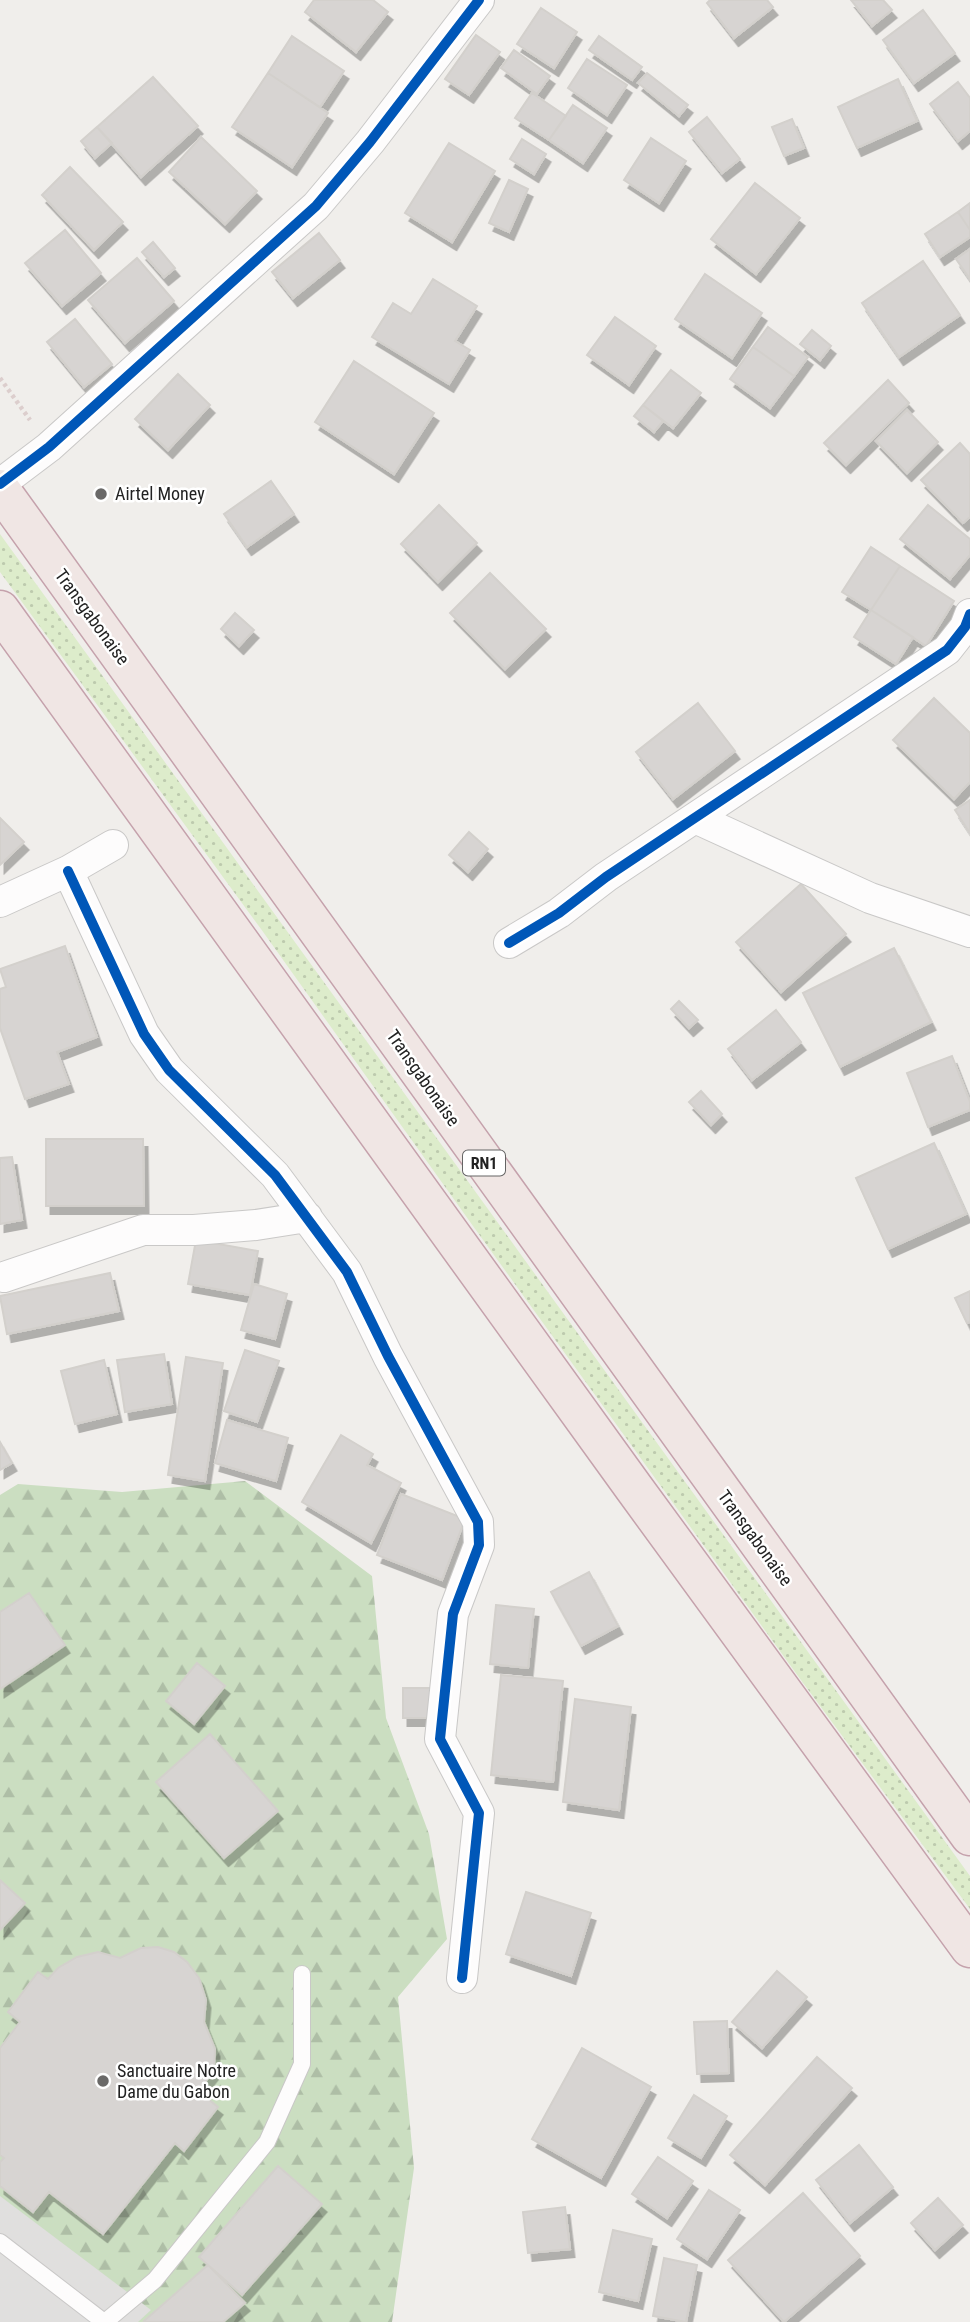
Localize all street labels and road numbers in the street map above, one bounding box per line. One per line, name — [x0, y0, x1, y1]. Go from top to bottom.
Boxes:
street label: Transgabonaise — [51, 565, 134, 669]
street label: Transgabonaise — [382, 1025, 464, 1130]
road number: RN1 — [463, 1150, 505, 1176]
street label: Transgabonaise — [714, 1486, 797, 1590]

